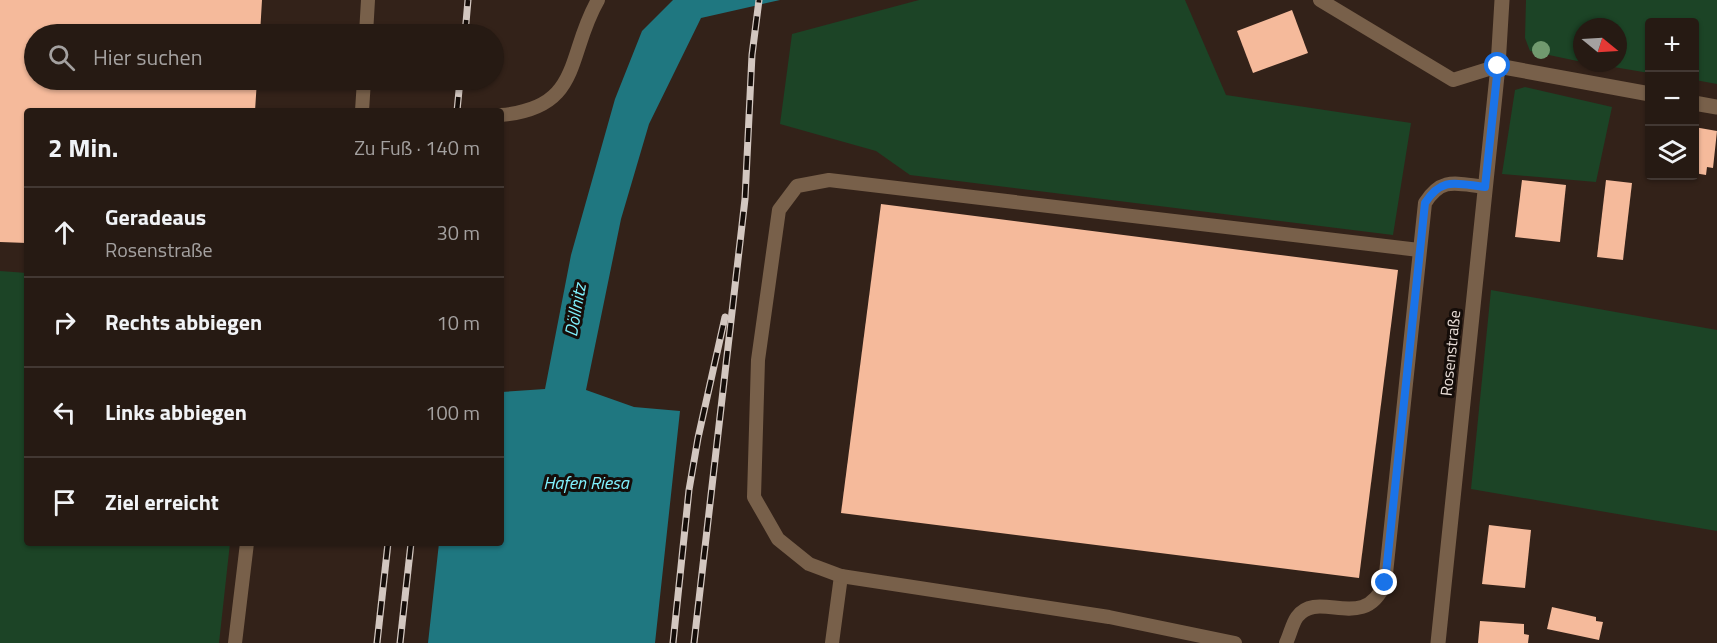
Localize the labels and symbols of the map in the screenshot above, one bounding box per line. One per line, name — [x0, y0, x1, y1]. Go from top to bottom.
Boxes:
north arrow — [1573, 18, 1627, 72]
route start — [1484, 52, 1510, 78]
water label: Döllnitz — [557, 280, 593, 339]
street label: Rosenstraße — [1434, 309, 1466, 397]
water label: Hafen Riesa — [543, 469, 630, 496]
route end — [1371, 569, 1397, 595]

